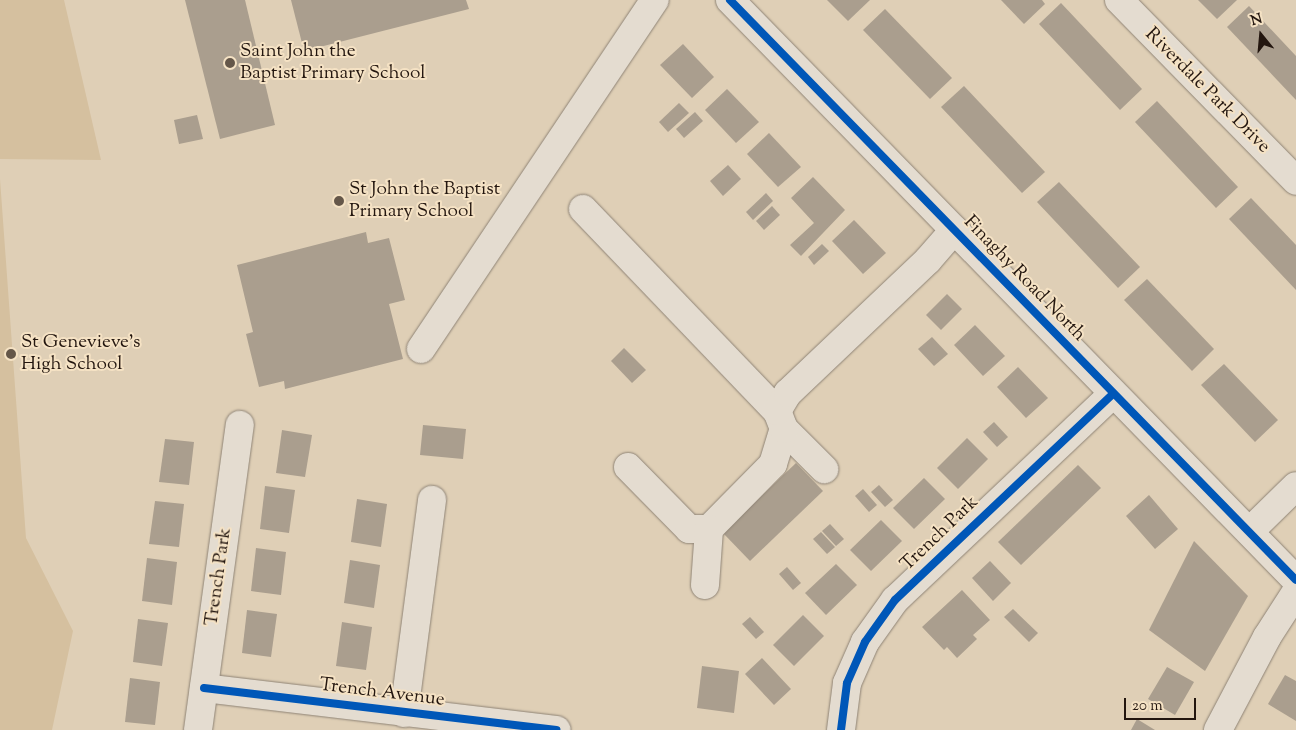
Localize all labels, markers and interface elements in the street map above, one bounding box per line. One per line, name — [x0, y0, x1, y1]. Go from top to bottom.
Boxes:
text: N — [1248, 9, 1265, 32]
north arrow — [1236, 10, 1286, 60]
street label: Riverdale Park Drive — [1140, 24, 1274, 158]
place label: Saint John the Baptist Primary School — [240, 41, 425, 85]
marker: Saint John the Baptist Primary School — [224, 57, 236, 69]
place label: St John the Baptist Primary School — [349, 179, 500, 223]
marker: St John the Baptist Primary School — [333, 195, 345, 207]
street label: Finaghy Road North — [958, 211, 1090, 347]
place label: St Genevieve's High School — [21, 332, 141, 376]
marker: St Genevieve's High School — [5, 348, 17, 360]
street label: Trench Park — [897, 492, 983, 576]
street label: Trench Park — [201, 527, 237, 627]
street label: Trench Avenue — [318, 674, 446, 712]
scale bar — [1126, 688, 1198, 720]
text: 20 m — [1132, 696, 1163, 717]

